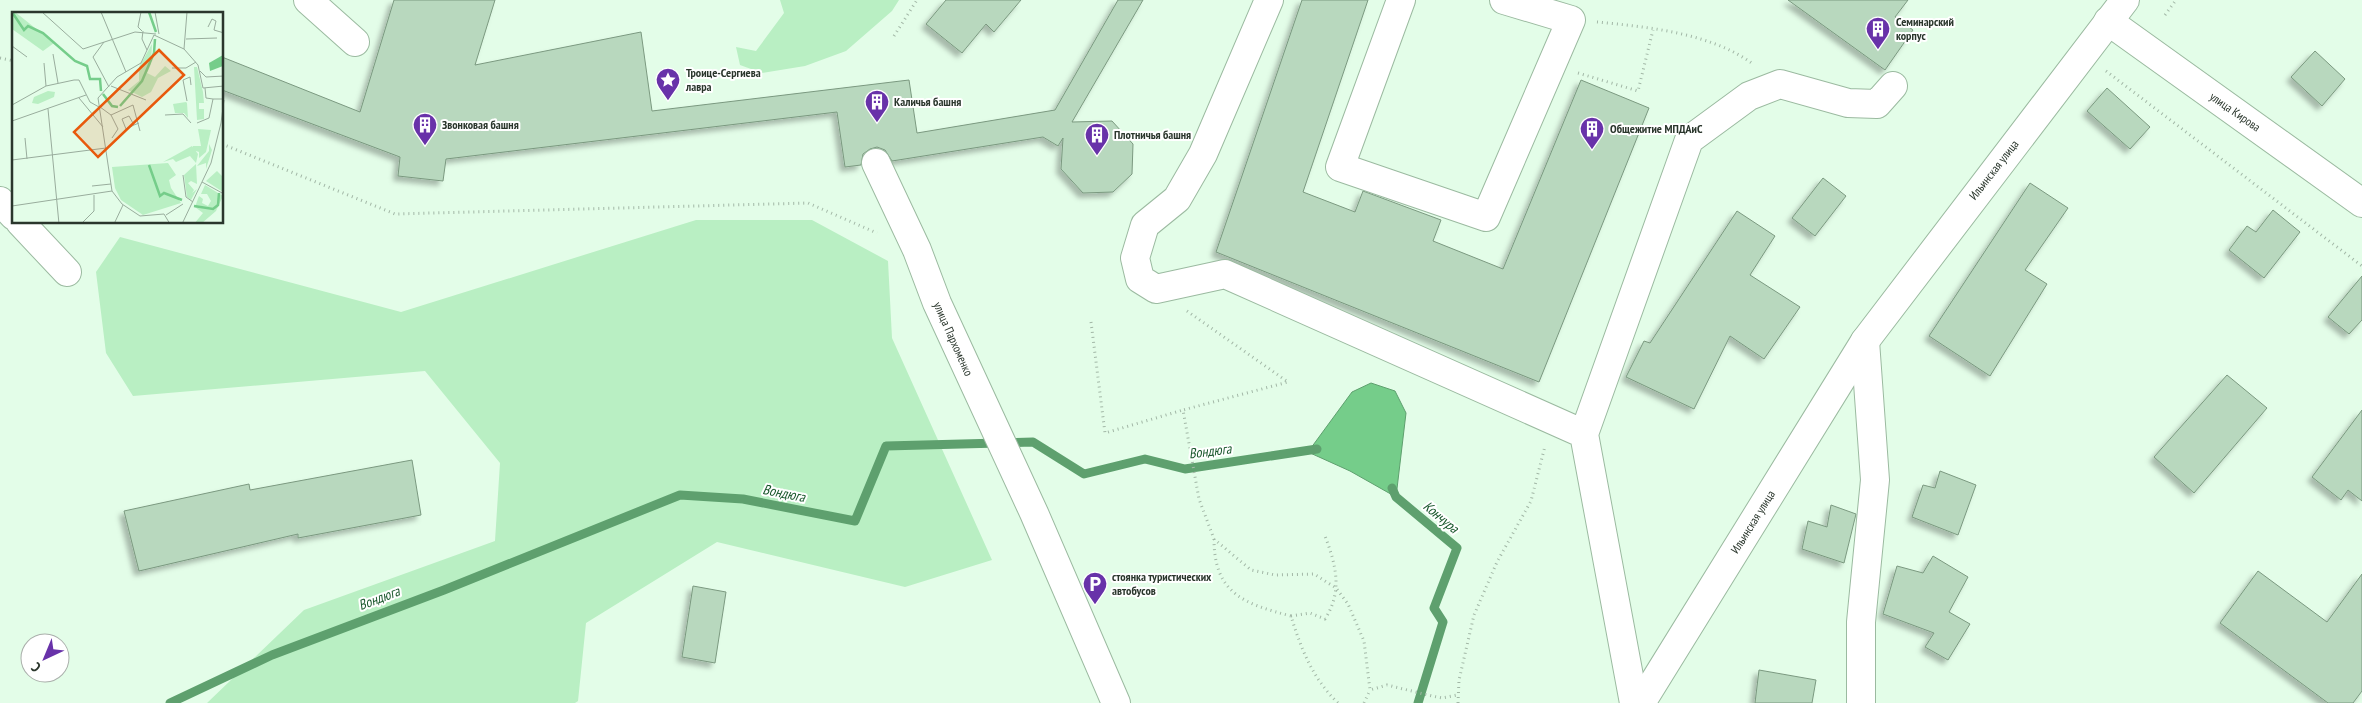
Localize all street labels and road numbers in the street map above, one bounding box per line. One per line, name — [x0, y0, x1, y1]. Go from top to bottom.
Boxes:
street label: улица Кирова — [2207, 89, 2264, 135]
street label: Ильинская улица — [1966, 137, 2022, 203]
street label: улица Пархоменко — [930, 299, 976, 378]
street label: Ильинская улица — [1727, 487, 1778, 556]

